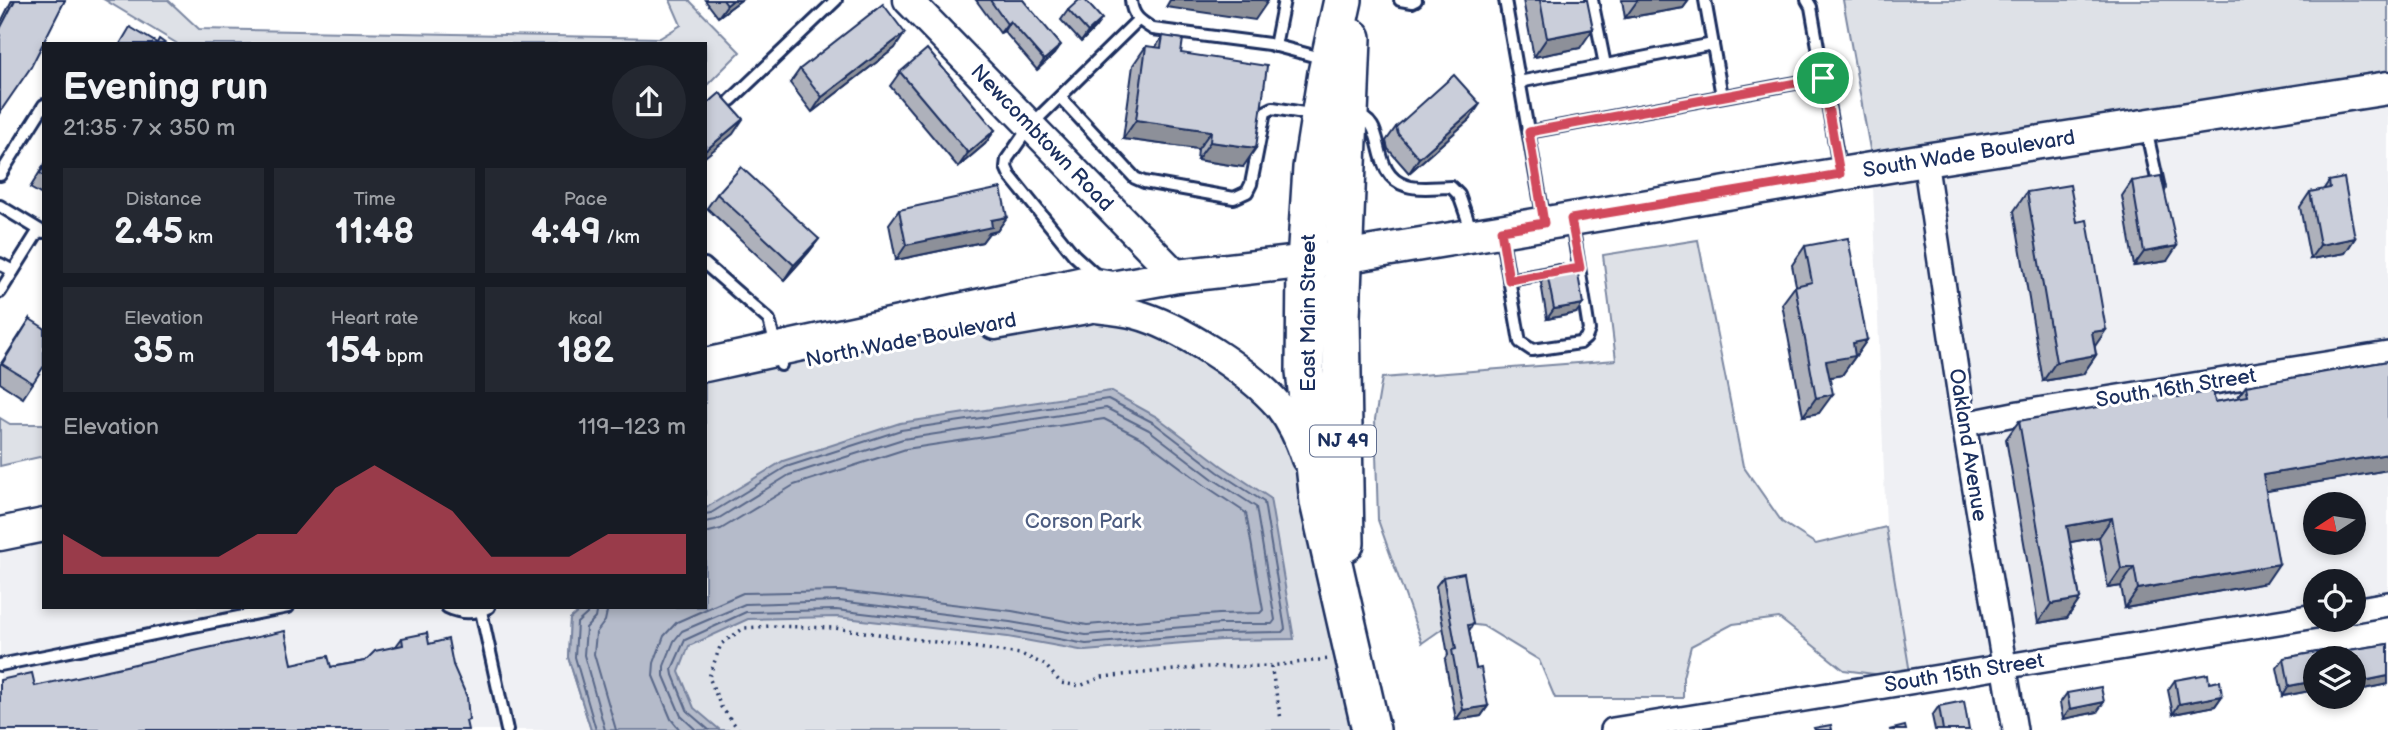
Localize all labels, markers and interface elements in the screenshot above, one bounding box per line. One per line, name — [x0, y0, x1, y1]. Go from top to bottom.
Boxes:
pin — [1793, 48, 1853, 108]
street label: Newcombtown Road — [965, 59, 1119, 217]
icon: arrive — [1804, 59, 1842, 97]
text: Evening run — [63, 65, 268, 110]
button: share — [612, 65, 686, 139]
text: 21:35 · 7 × 350 m — [63, 114, 235, 142]
street label: South Wade Boulevard — [1861, 125, 2077, 183]
text: Distance — [126, 188, 201, 211]
text: Time — [353, 188, 396, 211]
text: Pace — [564, 188, 607, 211]
text: 2.45 — [114, 211, 183, 254]
text: 11:48 — [335, 211, 414, 254]
text: 4:49 — [531, 211, 601, 254]
text: km — [183, 226, 213, 249]
text: /km — [601, 226, 640, 249]
street label: East Main Street — [1296, 233, 1321, 392]
text: Elevation — [124, 307, 203, 330]
text: Heart rate — [331, 307, 418, 330]
text: kcal — [568, 307, 603, 330]
street label: North Wade Boulevard — [804, 307, 1018, 373]
text: 35 — [133, 330, 173, 373]
text: 154 — [325, 330, 381, 373]
text: 182 — [557, 330, 614, 373]
text: m — [173, 345, 194, 368]
text: bpm — [381, 345, 424, 368]
street label: South 16th Street — [2094, 363, 2258, 413]
street label: Oakland Avenue — [1944, 367, 1992, 523]
text: Elevation — [63, 413, 159, 441]
text: 119–123 m — [578, 413, 686, 441]
road number: NJ 49 — [1310, 426, 1376, 456]
north arrow — [2303, 492, 2366, 555]
map controls — [2303, 492, 2366, 709]
park label: Corson Park — [1025, 509, 1142, 534]
button: locate — [2303, 569, 2366, 632]
button: layers — [2303, 646, 2366, 709]
street label: South 15th Street — [1883, 648, 2046, 698]

